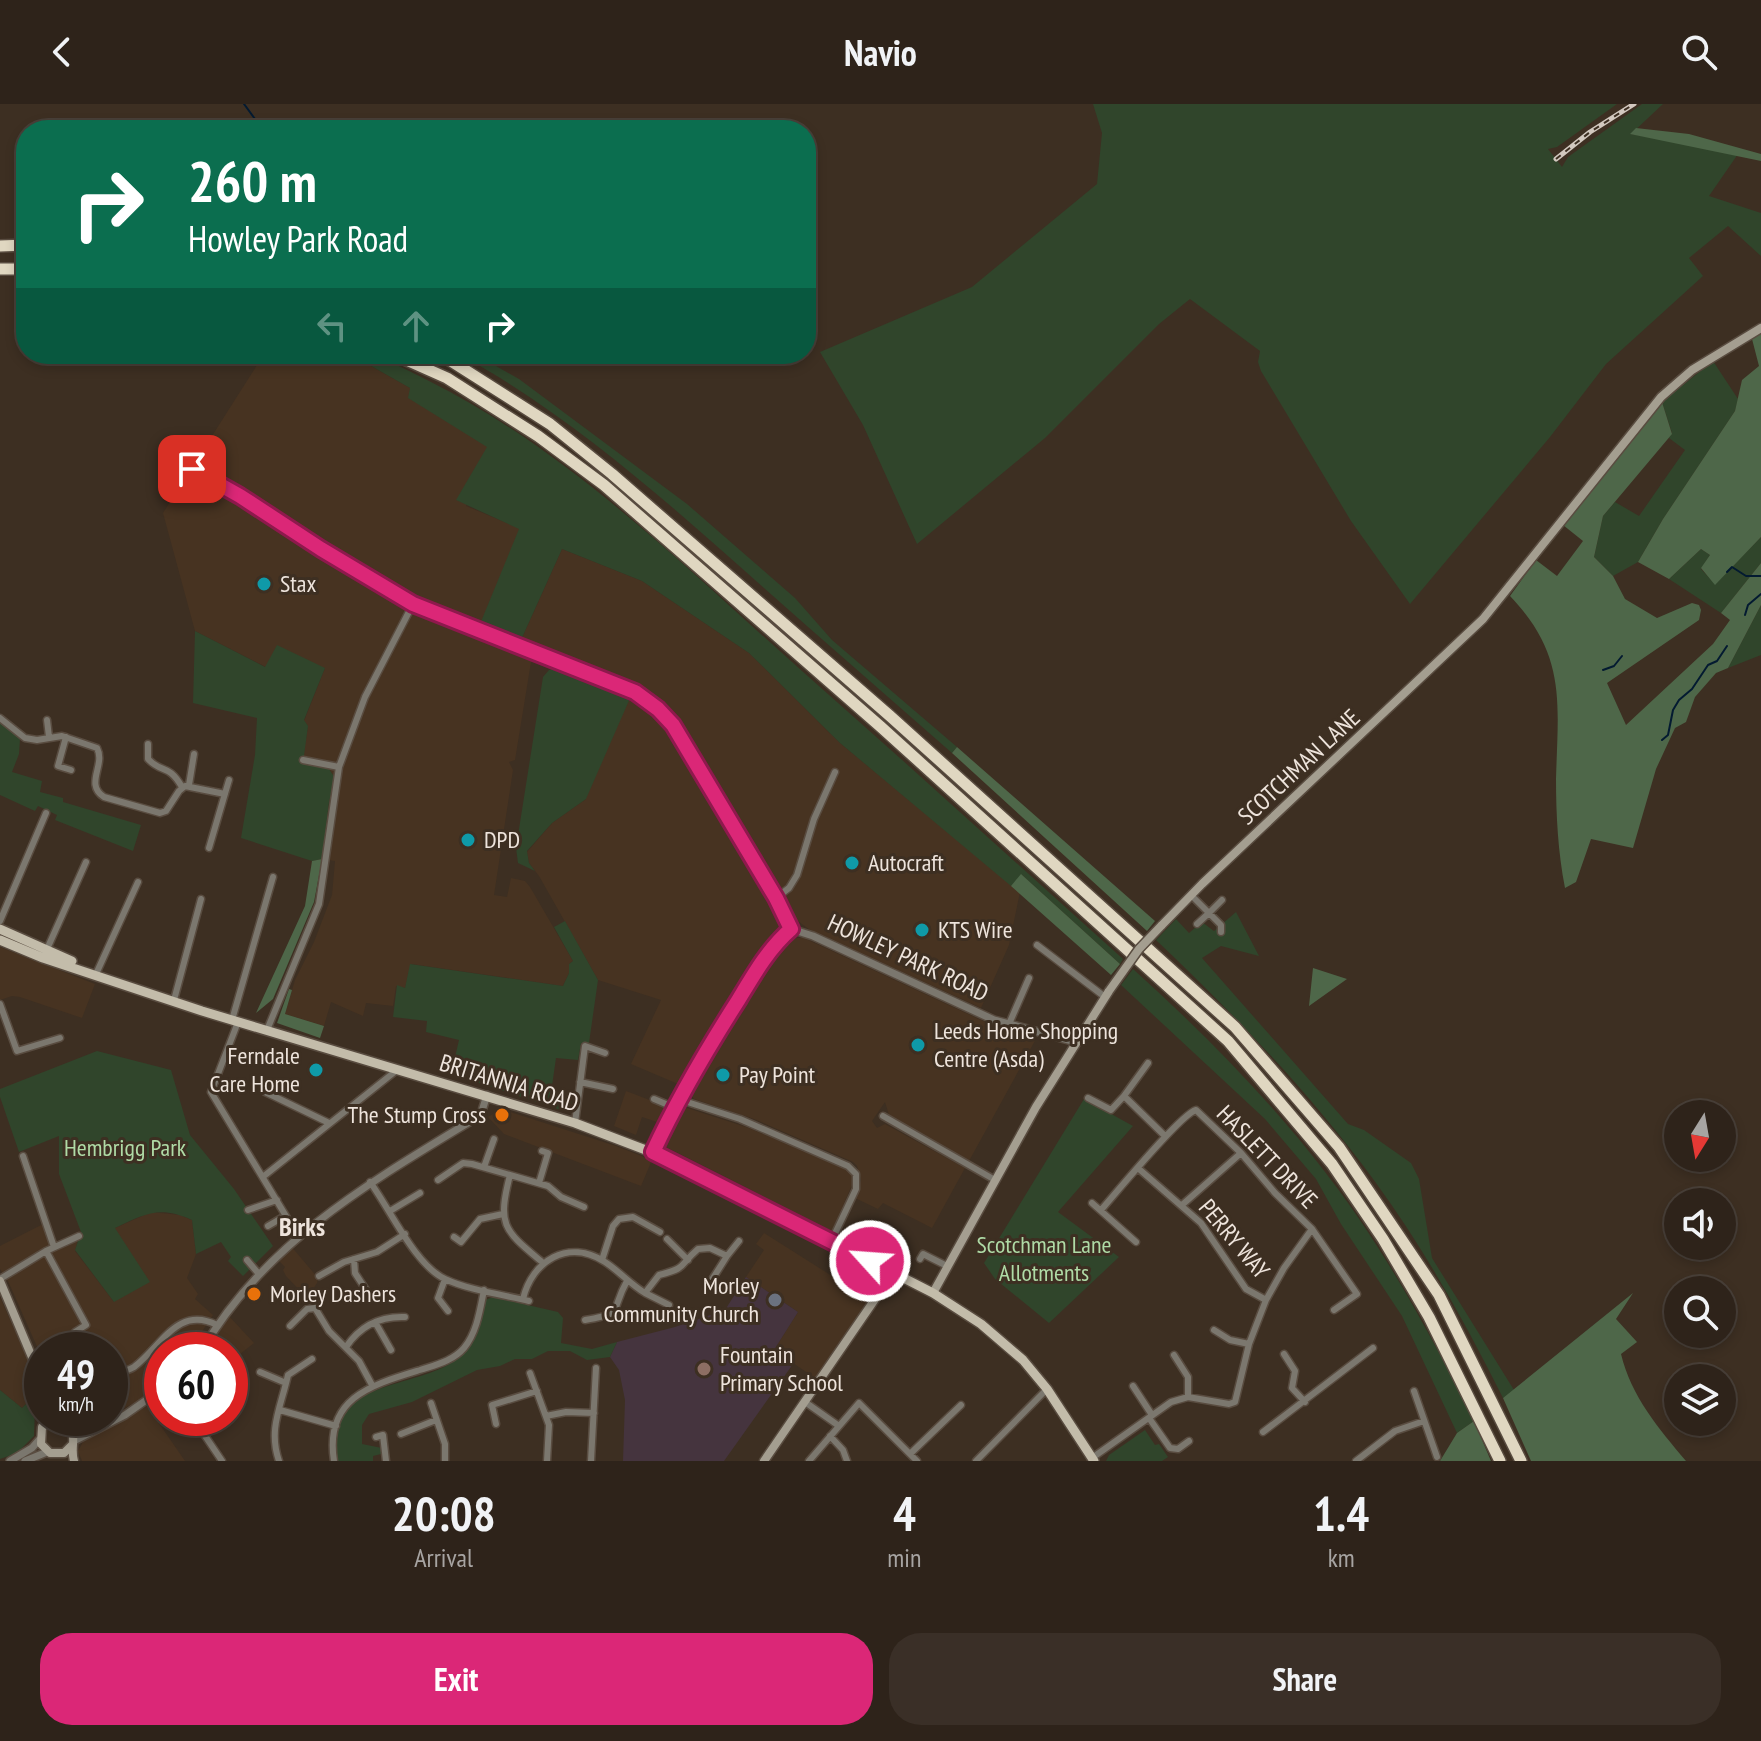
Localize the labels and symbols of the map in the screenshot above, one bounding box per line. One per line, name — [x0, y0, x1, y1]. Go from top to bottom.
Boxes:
pin — [158, 435, 226, 503]
place label: Stax — [280, 568, 316, 599]
marker: Stax — [255, 575, 273, 593]
street label: SCOTCHMAN LANE — [1231, 702, 1366, 831]
place label: DPD — [484, 824, 520, 855]
marker: DPD — [459, 831, 477, 849]
place label: Autocraft — [868, 847, 944, 878]
marker: Autocraft — [843, 854, 861, 872]
street label: HOWLEY PARK ROAD — [823, 907, 994, 1008]
place label: KTS Wire — [938, 914, 1013, 945]
marker: KTS Wire — [913, 921, 931, 939]
place label: Leeds Home Shopping Centre (Asda) — [934, 1015, 1118, 1074]
marker: Leeds Home Shopping Centre (Asda) — [909, 1036, 927, 1054]
place label: Ferndale Care Home — [209, 1040, 300, 1099]
street label: BRITANNIA ROAD — [436, 1047, 582, 1118]
place label: Pay Point — [739, 1059, 815, 1090]
marker: Ferndale Care Home — [307, 1061, 325, 1079]
marker: Pay Point — [714, 1066, 732, 1084]
street label: HASLETT DRIVE — [1210, 1098, 1324, 1215]
place label: The Stump Cross — [347, 1099, 486, 1130]
north arrow — [1664, 1100, 1736, 1172]
marker: The Stump Cross — [493, 1106, 511, 1124]
park label: Hembrigg Park — [64, 1132, 187, 1163]
street label: PERRY WAY — [1192, 1192, 1277, 1285]
district label: Birks — [279, 1210, 325, 1243]
position arrow — [828, 1219, 912, 1303]
park label: Scotchman Lane Allotments — [977, 1229, 1111, 1288]
place label: Morley Community Church — [603, 1270, 759, 1329]
place label: Morley Dashers — [270, 1278, 396, 1309]
marker: Morley Dashers — [245, 1285, 263, 1303]
marker: Morley Community Church — [766, 1291, 784, 1309]
speed limit sign: 60 — [144, 1332, 248, 1436]
place label: Fountain Primary School — [720, 1339, 843, 1398]
marker: Fountain Primary School — [695, 1360, 713, 1378]

